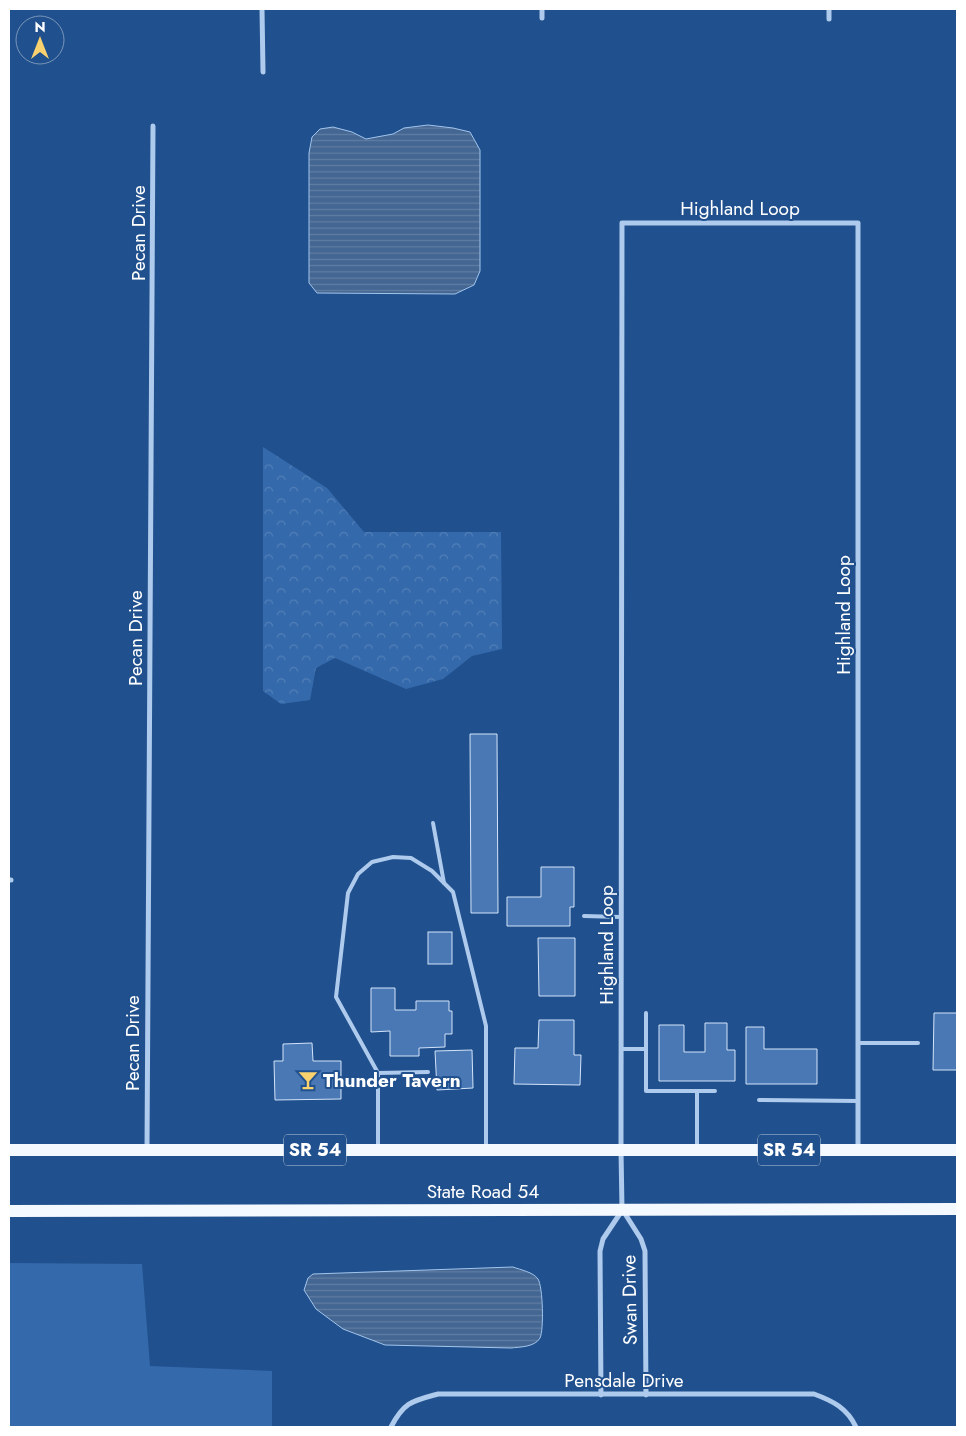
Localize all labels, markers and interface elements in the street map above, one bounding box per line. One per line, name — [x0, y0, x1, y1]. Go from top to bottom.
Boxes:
north arrow — [15, 15, 65, 65]
text: N — [34, 17, 46, 37]
street label: Pecan Drive — [125, 185, 152, 281]
street label: Highland Loop — [680, 195, 800, 222]
street label: Highland Loop — [830, 555, 857, 675]
street label: Pecan Drive — [122, 590, 149, 686]
street label: Highland Loop — [593, 885, 620, 1005]
street label: Pecan Drive — [119, 995, 146, 1091]
place label: Thunder Tavern — [323, 1067, 461, 1094]
bar icon: Thunder Tavern — [297, 1069, 319, 1091]
road number: SR 54 — [284, 1134, 346, 1166]
road number: SR 54 — [758, 1134, 820, 1166]
street label: State Road 54 — [427, 1178, 539, 1205]
street label: Swan Drive — [615, 1254, 644, 1345]
street label: Pensdale Drive — [564, 1367, 684, 1394]

